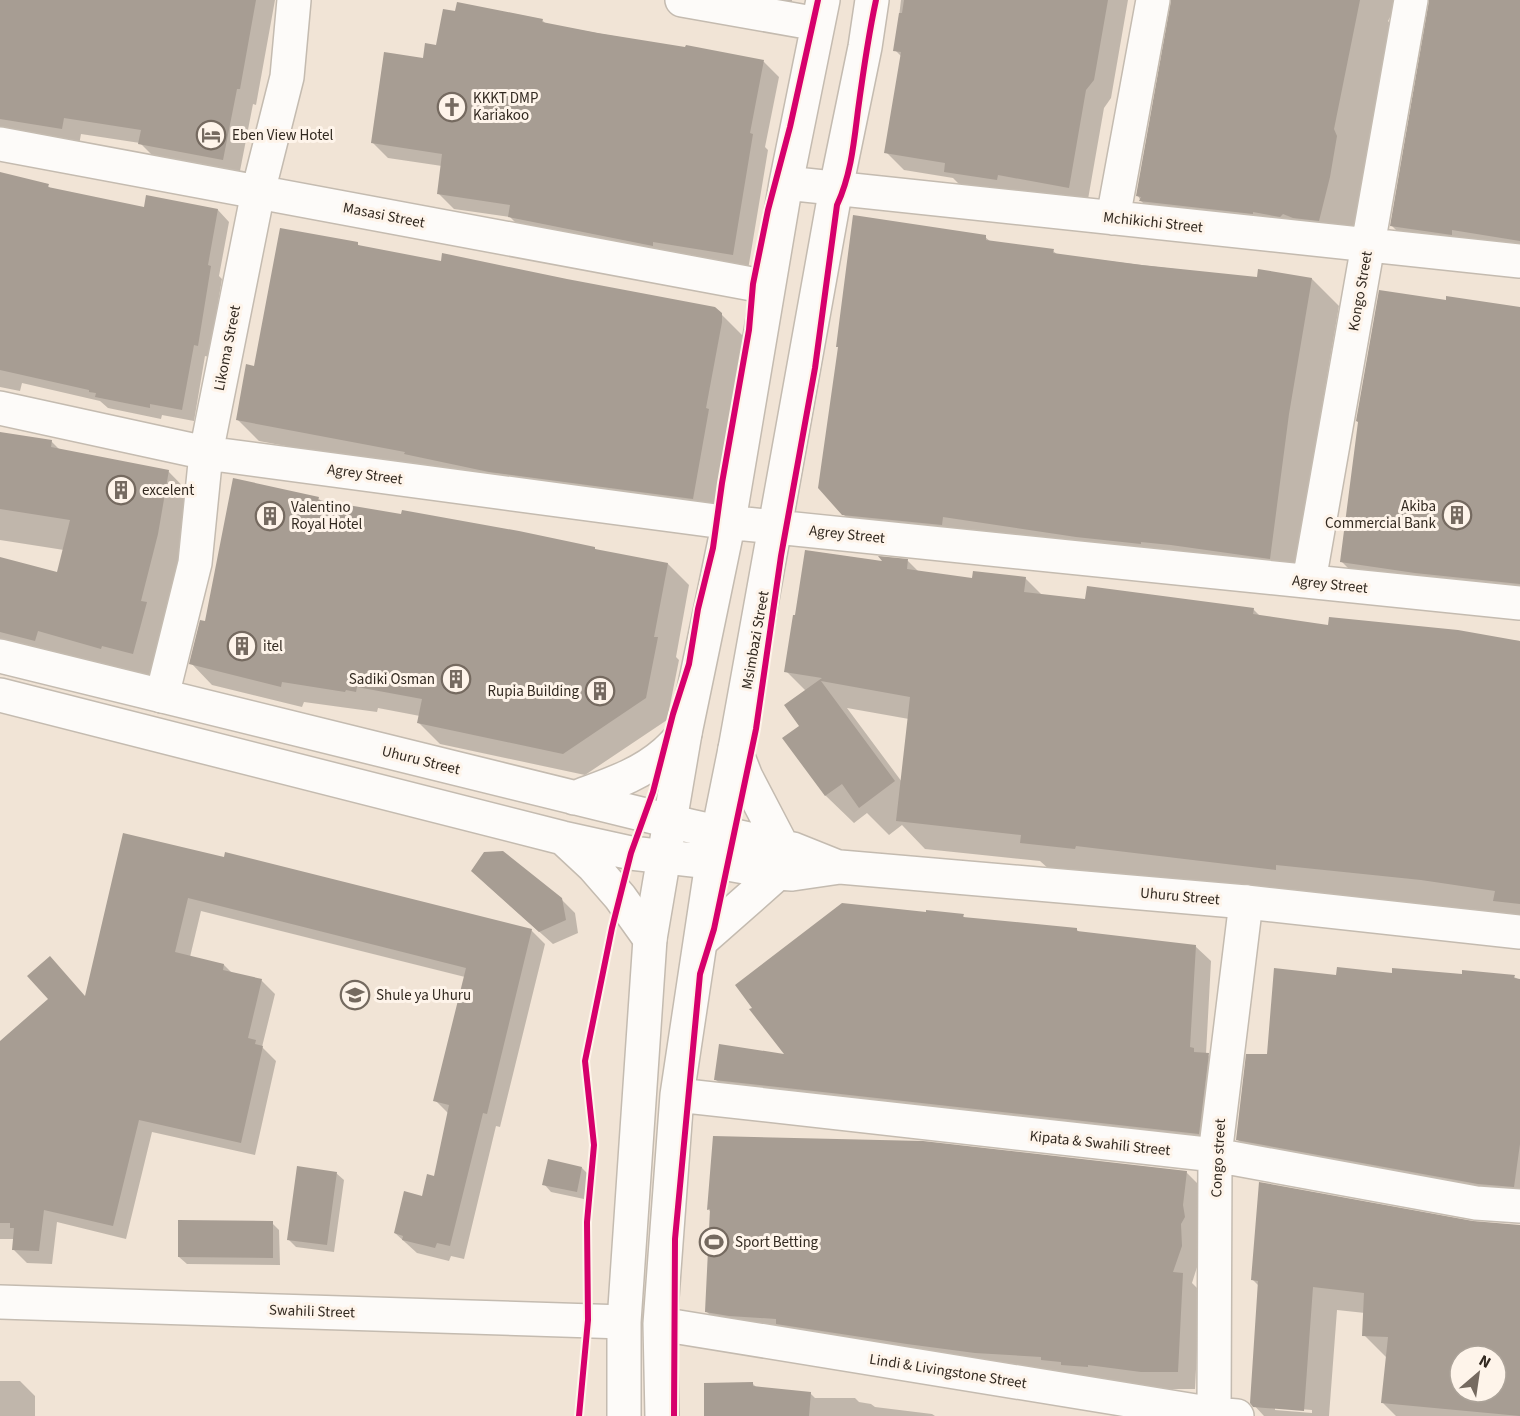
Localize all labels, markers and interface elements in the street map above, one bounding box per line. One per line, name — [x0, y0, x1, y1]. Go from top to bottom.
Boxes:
place label: KKKT DMP Kariakoo — [473, 88, 538, 126]
church icon: KKKT DMP Kariakoo — [436, 91, 468, 123]
hotel icon: Eben View Hotel — [195, 119, 227, 151]
place label: Eben View Hotel — [232, 125, 334, 146]
street label: Masasi Street — [341, 197, 427, 234]
street label: Mchikichi Street — [1102, 207, 1204, 238]
street label: Kongo Street — [1343, 249, 1378, 333]
street label: Likoma Street — [209, 303, 246, 393]
street label: Agrey Street — [326, 459, 404, 490]
building icon: excelent — [105, 474, 137, 506]
place label: excelent — [142, 480, 194, 501]
place label: Akiba Commercial Bank — [1325, 496, 1437, 534]
place label: Valentino Royal Hotel — [291, 497, 363, 535]
building icon: Akiba Commercial Bank — [1441, 499, 1473, 531]
building icon: Valentino Royal Hotel — [254, 500, 286, 532]
street label: Agrey Street — [808, 520, 886, 549]
street label: Agrey Street — [1291, 570, 1369, 599]
street label: Msimbazi Street — [737, 589, 774, 691]
building icon: itel — [226, 630, 258, 662]
place label: itel — [263, 636, 283, 657]
building icon: Sadiki Osman — [440, 663, 472, 695]
place label: Sadiki Osman — [349, 669, 435, 690]
building icon: Rupia Building — [584, 675, 616, 707]
place label: Rupia Building — [487, 681, 579, 702]
street label: Uhuru Street — [380, 741, 462, 780]
street label: Uhuru Street — [1139, 883, 1221, 910]
school or university icon: Shule ya Uhuru — [339, 979, 371, 1011]
place label: Shule ya Uhuru — [376, 985, 471, 1006]
street label: Congo street — [1206, 1118, 1231, 1198]
street label: Kipata & Swahili Street — [1029, 1126, 1171, 1161]
sports icon: Sport Betting — [698, 1226, 730, 1258]
place label: Sport Betting — [735, 1232, 819, 1253]
street label: Swahili Street — [269, 1300, 355, 1323]
north arrow — [1448, 1344, 1508, 1404]
street label: Lindi & Livingstone Street — [868, 1349, 1028, 1394]
text: N — [1475, 1350, 1495, 1374]

